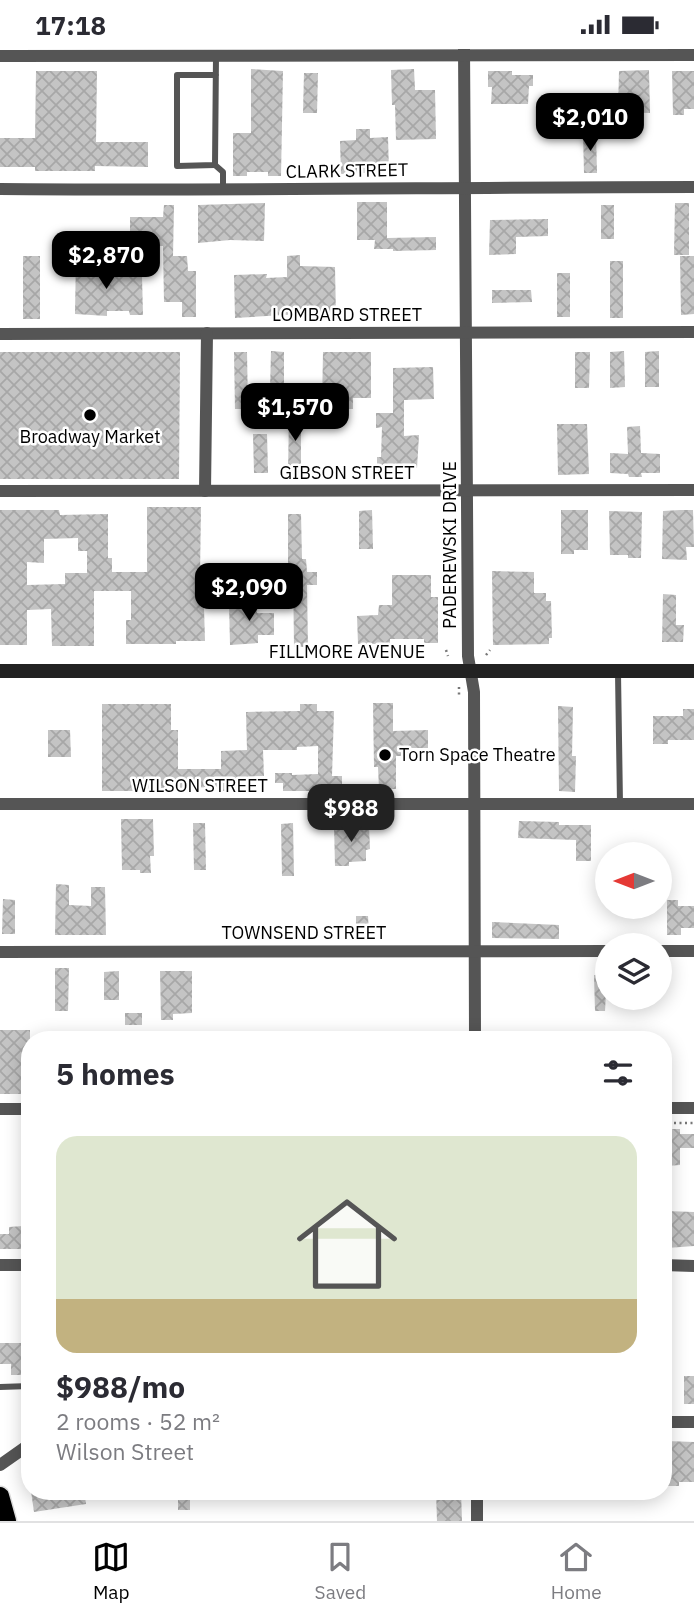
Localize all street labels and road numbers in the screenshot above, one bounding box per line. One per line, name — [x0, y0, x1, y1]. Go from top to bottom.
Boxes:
street label: CLARK STREET — [286, 158, 408, 183]
street label: LOMBARD STREET — [272, 303, 422, 326]
street label: GIBSON STREET — [280, 461, 414, 484]
street label: PADEREWSKI DRIVE — [438, 461, 461, 629]
street label: FILLMORE AVENUE — [269, 640, 425, 663]
street label: WILSON STREET — [132, 774, 268, 797]
street label: TOWNSEND STREET — [222, 921, 386, 944]

